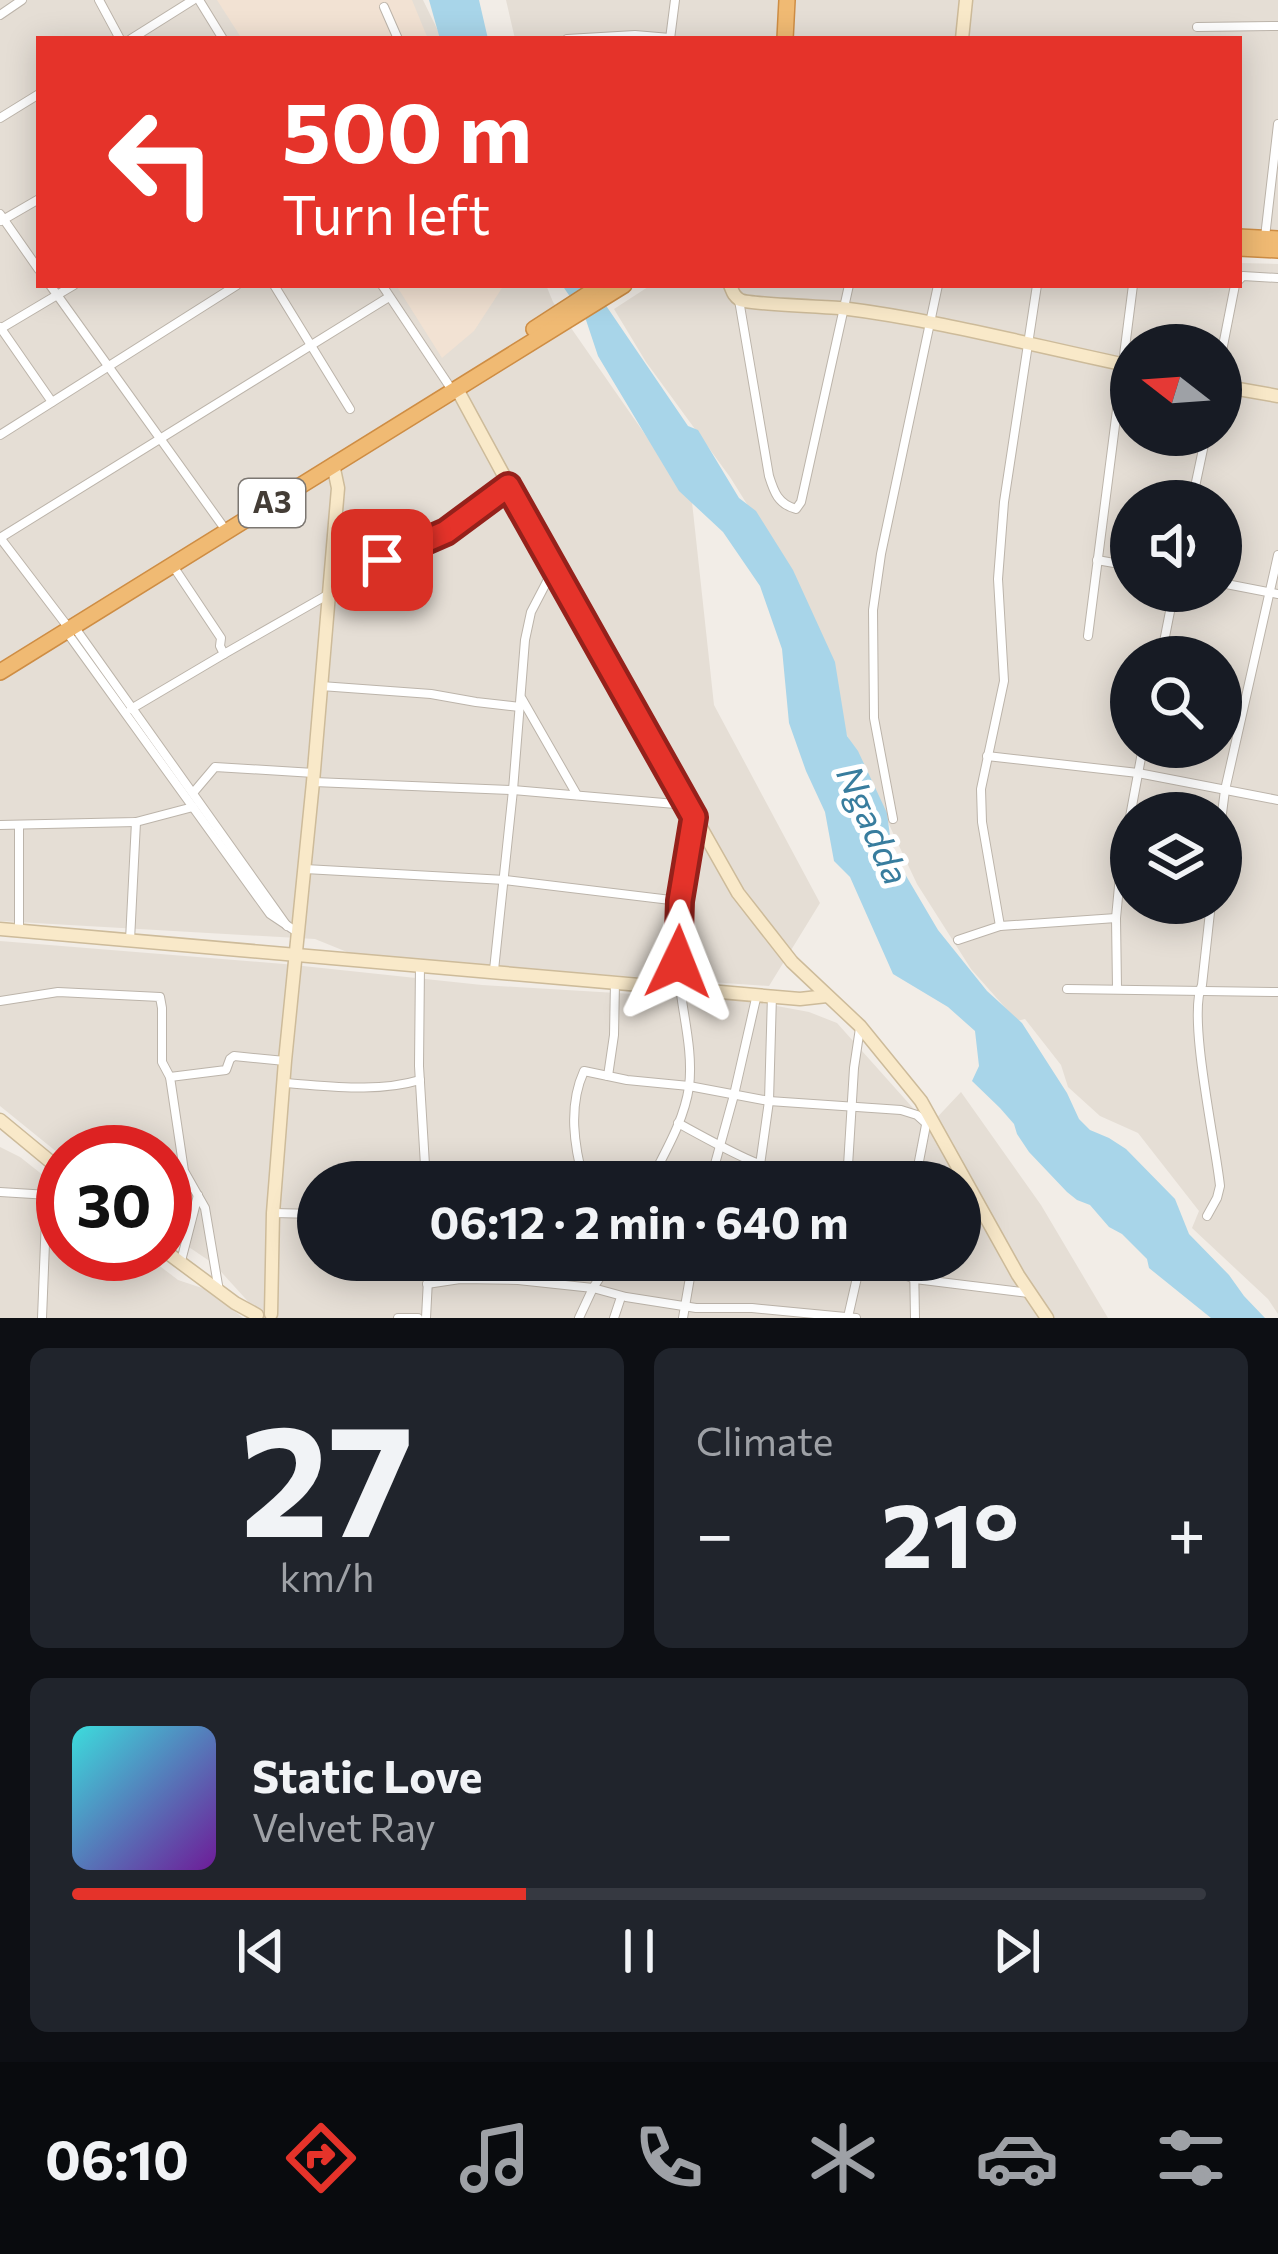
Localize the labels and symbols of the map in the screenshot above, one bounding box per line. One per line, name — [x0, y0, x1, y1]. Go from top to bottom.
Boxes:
north arrow — [1110, 324, 1242, 456]
road number: A3 — [239, 479, 305, 527]
pin — [331, 509, 433, 611]
water label: Ngadda — [829, 758, 920, 891]
position arrow — [615, 899, 741, 1025]
speed limit sign: 30 — [36, 1125, 192, 1281]

